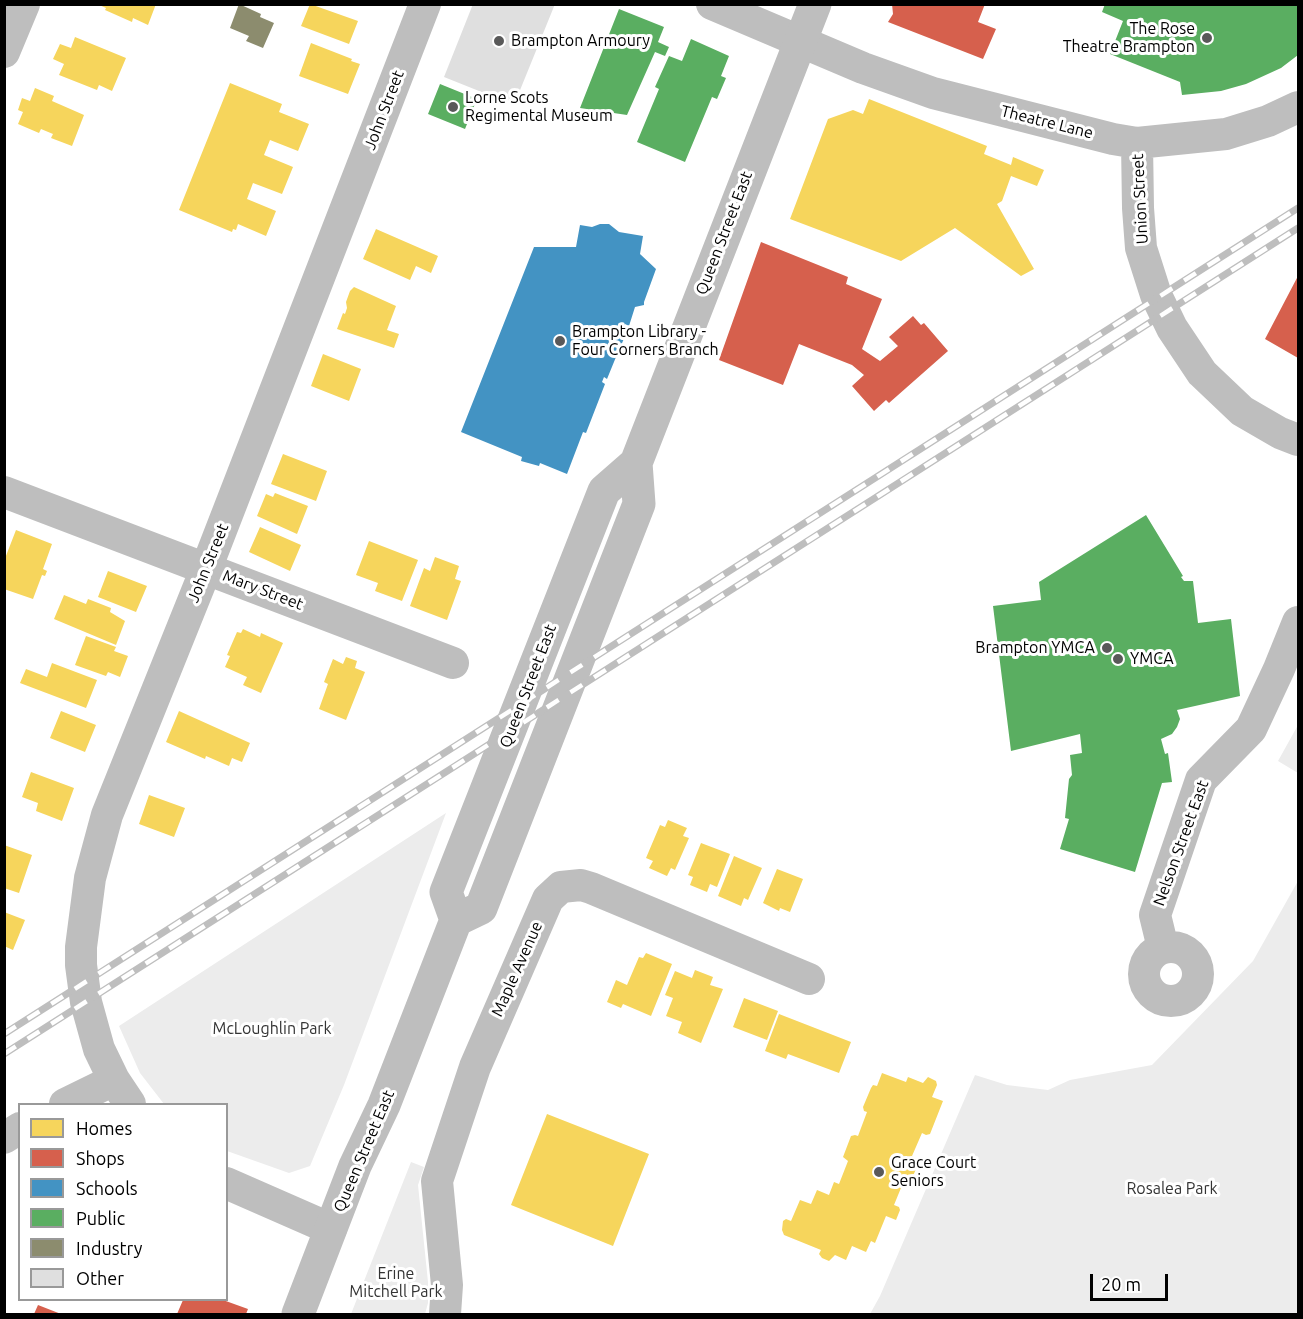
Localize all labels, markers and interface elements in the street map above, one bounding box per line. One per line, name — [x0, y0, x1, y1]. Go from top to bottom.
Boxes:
place label: The Rose Theatre Brampton — [1063, 19, 1195, 57]
place label: Brampton Armoury — [511, 31, 650, 51]
marker: The Rose Theatre Brampton — [1200, 31, 1214, 45]
marker: Brampton Armoury — [492, 34, 506, 48]
street label: John Street — [360, 67, 408, 153]
place label: Lorne Scots Regimental Museum — [465, 88, 613, 126]
marker: Lorne Scots Regimental Museum — [446, 100, 460, 114]
street label: Theatre Lane — [999, 101, 1095, 143]
street label: Union Street — [1128, 153, 1152, 245]
street label: Queen Street East — [692, 169, 756, 297]
place label: Brampton Library - Four Corners Branch — [572, 322, 719, 360]
marker: Brampton Library - Four Corners Branch — [553, 334, 567, 348]
street label: John Street — [183, 521, 233, 605]
street label: Mary Street — [220, 566, 306, 614]
street label: Queen Street East — [496, 622, 560, 750]
place label: Brampton YMCA — [975, 638, 1095, 658]
marker: Brampton YMCA — [1100, 641, 1114, 655]
place label: YMCA — [1130, 649, 1174, 669]
marker: YMCA — [1111, 652, 1125, 666]
street label: Nelson Street East — [1149, 778, 1213, 908]
street label: Maple Avenue — [487, 918, 547, 1020]
park label: McLoughlin Park — [213, 1019, 331, 1039]
street label: Queen Street East — [330, 1087, 398, 1215]
legend — [18, 1103, 228, 1301]
text: Homes — [76, 1118, 132, 1138]
text: Shops — [76, 1148, 125, 1168]
place label: Grace Court Seniors — [891, 1153, 976, 1191]
marker: Grace Court Seniors — [872, 1165, 886, 1179]
text: Schools — [76, 1178, 138, 1198]
park label: Rosalea Park — [1126, 1179, 1218, 1199]
text: Public — [76, 1208, 125, 1228]
text: Industry — [76, 1238, 142, 1258]
scale bar — [1093, 1262, 1171, 1300]
park label: Erine Mitchell Park — [349, 1264, 443, 1302]
text: Other — [76, 1268, 124, 1288]
text: 20 m — [1101, 1274, 1141, 1294]

